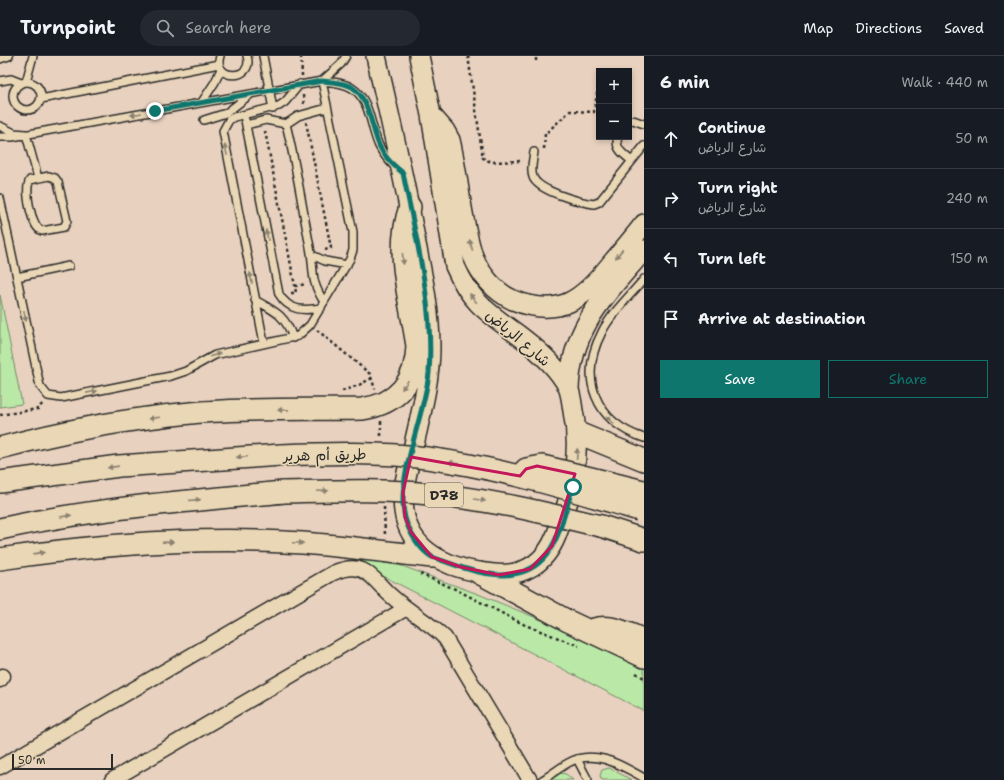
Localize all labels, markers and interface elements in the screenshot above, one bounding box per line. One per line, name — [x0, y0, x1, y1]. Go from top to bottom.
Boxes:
search box — [140, 10, 420, 46]
text: Turnpoint — [20, 15, 116, 40]
icon: search — [154, 17, 176, 39]
text: Search here — [186, 18, 271, 38]
text: Map — [804, 19, 834, 37]
text: Directions — [856, 19, 922, 37]
text: Saved — [944, 19, 984, 37]
map controls — [596, 68, 632, 140]
button: + — [596, 68, 632, 104]
text: 6 min — [660, 71, 710, 93]
text: Walk · 440 m — [902, 74, 988, 91]
route end — [146, 102, 164, 120]
button: − — [596, 104, 632, 140]
one-way arrow — [130, 112, 142, 118]
text: Continue — [698, 118, 766, 138]
icon: ahead — [660, 128, 682, 150]
text: 50 m — [955, 130, 988, 147]
text: شارع الرياض — [698, 139, 766, 156]
one-way arrow — [222, 144, 228, 156]
text: Turn right — [698, 178, 778, 198]
icon: right — [660, 188, 682, 210]
text: 240 m — [946, 190, 988, 207]
text: شارع الرياض — [698, 199, 766, 216]
one-way arrow — [263, 229, 269, 241]
one-way arrow — [467, 239, 473, 252]
icon: left — [660, 248, 682, 270]
one-way arrow — [615, 249, 624, 260]
text: Turn left — [698, 249, 766, 269]
text: 150 m — [950, 250, 988, 267]
one-way arrow — [399, 252, 406, 265]
one-way arrow — [248, 271, 254, 284]
one-way arrow — [469, 292, 478, 303]
street label: شارع الرياض — [481, 305, 555, 371]
icon: arrive — [660, 308, 682, 330]
one-way arrow — [22, 309, 28, 322]
text: Arrive at destination — [698, 309, 866, 329]
one-way arrow — [209, 352, 221, 358]
button: Save — [660, 360, 820, 398]
button: Share — [828, 360, 988, 398]
one-way arrow — [401, 379, 409, 390]
one-way arrow — [86, 389, 98, 395]
one-way arrow — [276, 407, 289, 413]
one-way arrow — [148, 414, 160, 421]
one-way arrow — [605, 415, 615, 424]
street label: طريق أم هرير — [281, 444, 367, 467]
one-way arrow — [573, 448, 580, 460]
one-way arrow — [235, 454, 248, 460]
one-way arrow — [448, 460, 460, 466]
one-way arrow — [107, 464, 119, 470]
route start — [564, 478, 582, 496]
road number: D78 — [425, 483, 463, 507]
one-way arrow — [317, 488, 330, 494]
one-way arrow — [189, 497, 201, 504]
one-way arrow — [474, 497, 486, 503]
one-way arrow — [60, 513, 72, 519]
one-way arrow — [162, 539, 175, 545]
one-way arrow — [292, 539, 304, 546]
one-way arrow — [33, 550, 45, 556]
scale bar — [12, 752, 113, 771]
text: 50 m — [18, 753, 46, 768]

